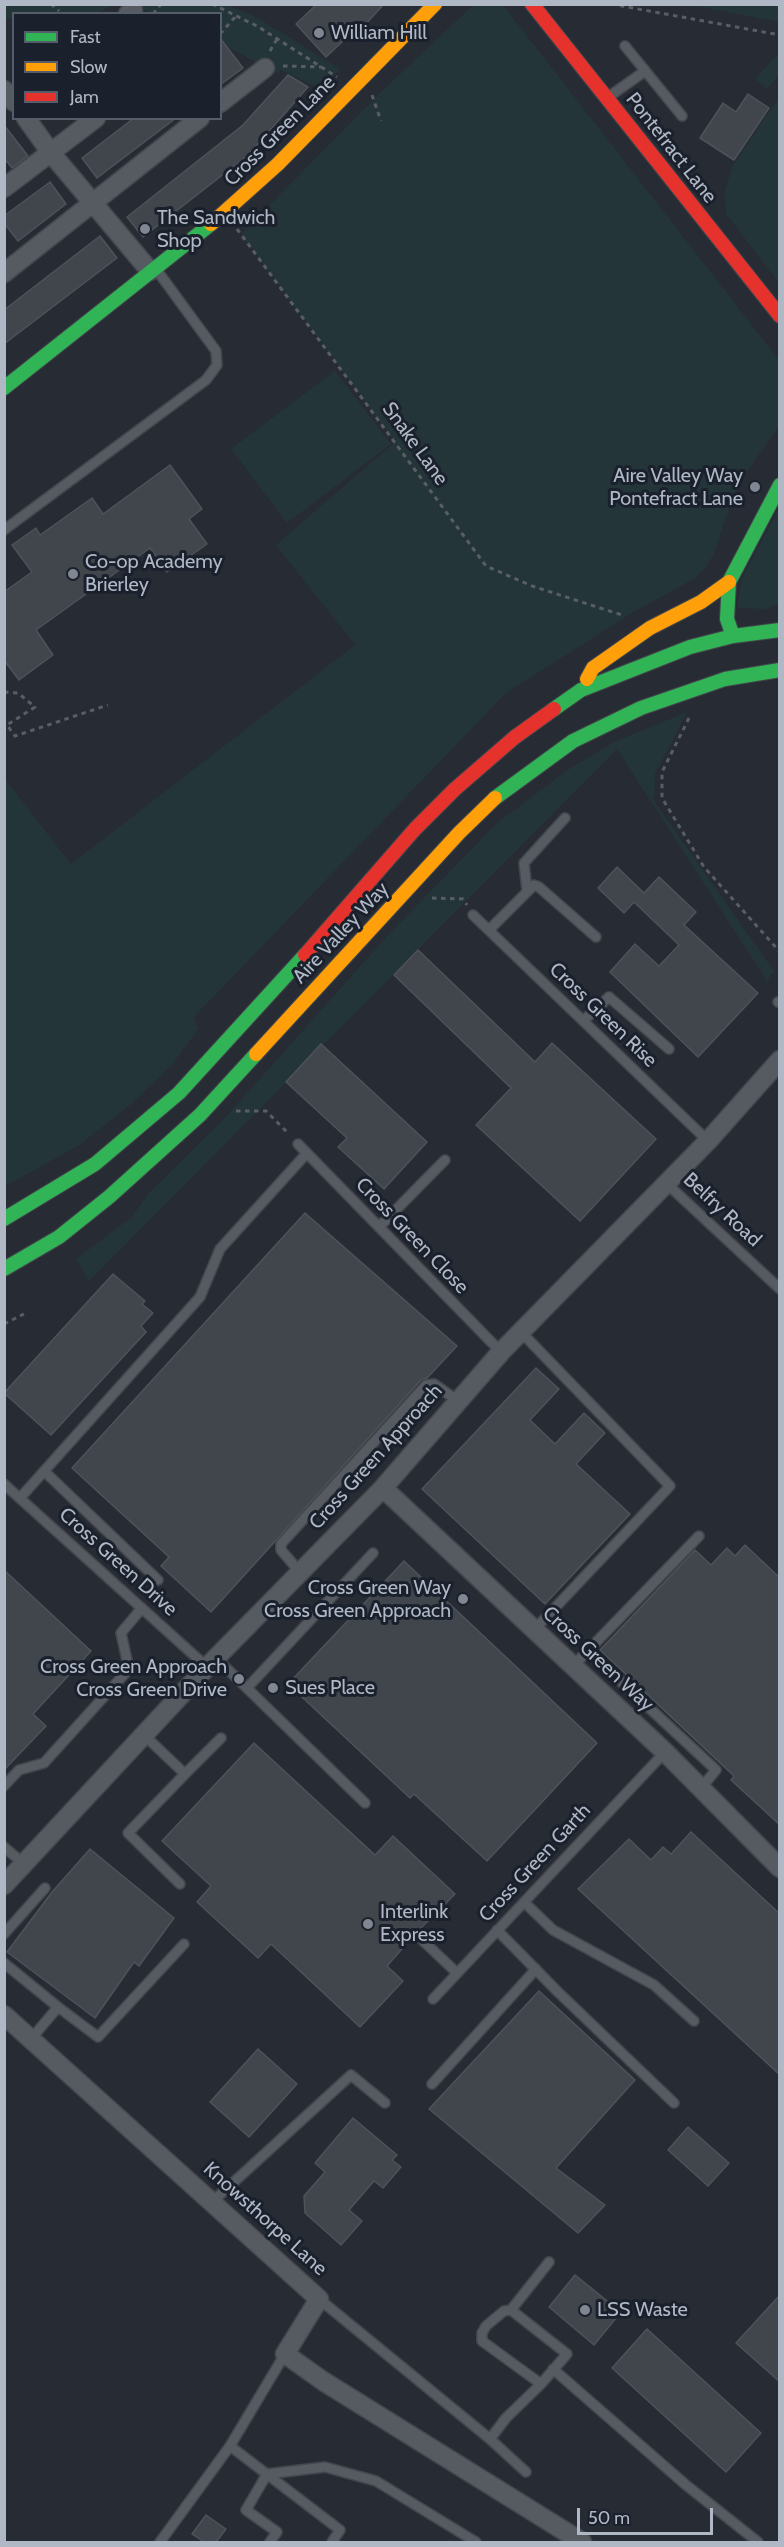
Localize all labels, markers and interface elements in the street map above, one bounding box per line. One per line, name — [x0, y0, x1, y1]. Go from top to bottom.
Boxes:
legend — [12, 12, 222, 120]
place label: William Hill — [331, 21, 427, 45]
text: Fast — [70, 26, 101, 48]
marker: William Hill — [312, 26, 326, 40]
text: Slow — [70, 56, 107, 78]
street label: Cross Green Lane — [220, 71, 340, 191]
text: Jam — [70, 86, 99, 108]
street label: Pontefract Lane — [620, 88, 722, 208]
place label: The Sandwich Shop — [157, 206, 275, 253]
marker: The Sandwich Shop — [138, 222, 152, 236]
street label: Snake Lane — [377, 398, 453, 490]
place label: Aire Valley Way Pontefract Lane — [609, 464, 743, 511]
marker: Aire Valley Way Pontefract Lane — [748, 480, 762, 494]
place label: Co-op Academy Brierley — [85, 550, 223, 597]
marker: Co-op Academy Brierley — [66, 567, 80, 581]
street label: Aire Valley Way — [288, 877, 394, 989]
street label: Cross Green Rise — [544, 958, 662, 1072]
street label: Belfry Road — [678, 1168, 766, 1252]
street label: Cross Green Close — [350, 1173, 474, 1299]
street label: Cross Green Approach — [305, 1379, 447, 1535]
street label: Cross Green Drive — [54, 1503, 182, 1621]
place label: Cross Green Way Cross Green Approach — [264, 1576, 451, 1623]
marker: Cross Green Way Cross Green Approach — [456, 1592, 470, 1606]
street label: Cross Green Way — [537, 1601, 659, 1717]
place label: Cross Green Approach Cross Green Drive — [40, 1655, 227, 1702]
marker: Cross Green Approach Cross Green Drive — [232, 1672, 246, 1686]
place label: Sues Place — [285, 1676, 375, 1700]
marker: Sues Place — [266, 1681, 280, 1695]
street label: Cross Green Garth — [474, 1799, 596, 1927]
place label: Interlink Express — [380, 1900, 448, 1947]
marker: Interlink Express — [361, 1917, 375, 1931]
street label: Knowsthorpe Lane — [198, 2157, 332, 2281]
place label: LSS Waste — [597, 2298, 688, 2322]
marker: LSS Waste — [578, 2303, 592, 2317]
scale bar — [580, 2496, 716, 2534]
text: 50 m — [588, 2507, 630, 2529]

